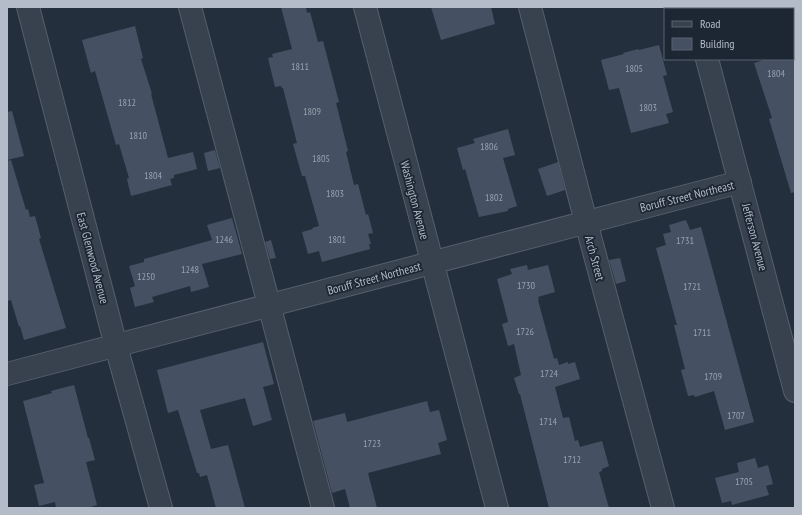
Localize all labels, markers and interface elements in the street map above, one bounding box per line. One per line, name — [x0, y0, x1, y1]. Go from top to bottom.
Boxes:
legend — [664, 8, 794, 60]
text: Road — [700, 16, 720, 31]
text: Building — [700, 36, 735, 51]
house number: 1811 — [291, 60, 309, 73]
house number: 1805 — [625, 62, 643, 75]
house number: 1804 — [767, 67, 786, 80]
house number: 1812 — [118, 96, 136, 109]
house number: 1803 — [639, 101, 657, 114]
house number: 1809 — [303, 105, 321, 118]
house number: 1810 — [129, 129, 148, 142]
house number: 1806 — [480, 140, 499, 153]
house number: 1805 — [312, 152, 330, 165]
street label: Washington Avenue — [397, 159, 433, 241]
house number: 1804 — [144, 169, 163, 182]
street label: Boruff Street Northeast — [638, 177, 736, 215]
house number: 1803 — [326, 187, 344, 200]
house number: 1802 — [485, 191, 503, 204]
street label: Jefferson Avenue — [739, 201, 771, 272]
street label: East Glenwood Avenue — [74, 211, 112, 305]
house number: 1246 — [215, 233, 234, 246]
house number: 1801 — [328, 233, 346, 246]
street label: Arch Street — [582, 234, 608, 283]
house number: 1731 — [676, 234, 694, 247]
street label: Boruff Street Northeast — [326, 258, 423, 298]
house number: 1248 — [181, 263, 199, 276]
house number: 1250 — [137, 270, 156, 283]
house number: 1730 — [517, 279, 536, 292]
house number: 1721 — [683, 280, 701, 293]
house number: 1726 — [516, 325, 535, 338]
house number: 1711 — [693, 326, 711, 339]
house number: 1724 — [540, 367, 559, 380]
house number: 1709 — [704, 370, 722, 383]
house number: 1707 — [727, 409, 745, 422]
house number: 1714 — [539, 415, 558, 428]
house number: 1723 — [363, 437, 381, 450]
house number: 1712 — [563, 453, 581, 466]
house number: 1705 — [735, 475, 753, 488]

